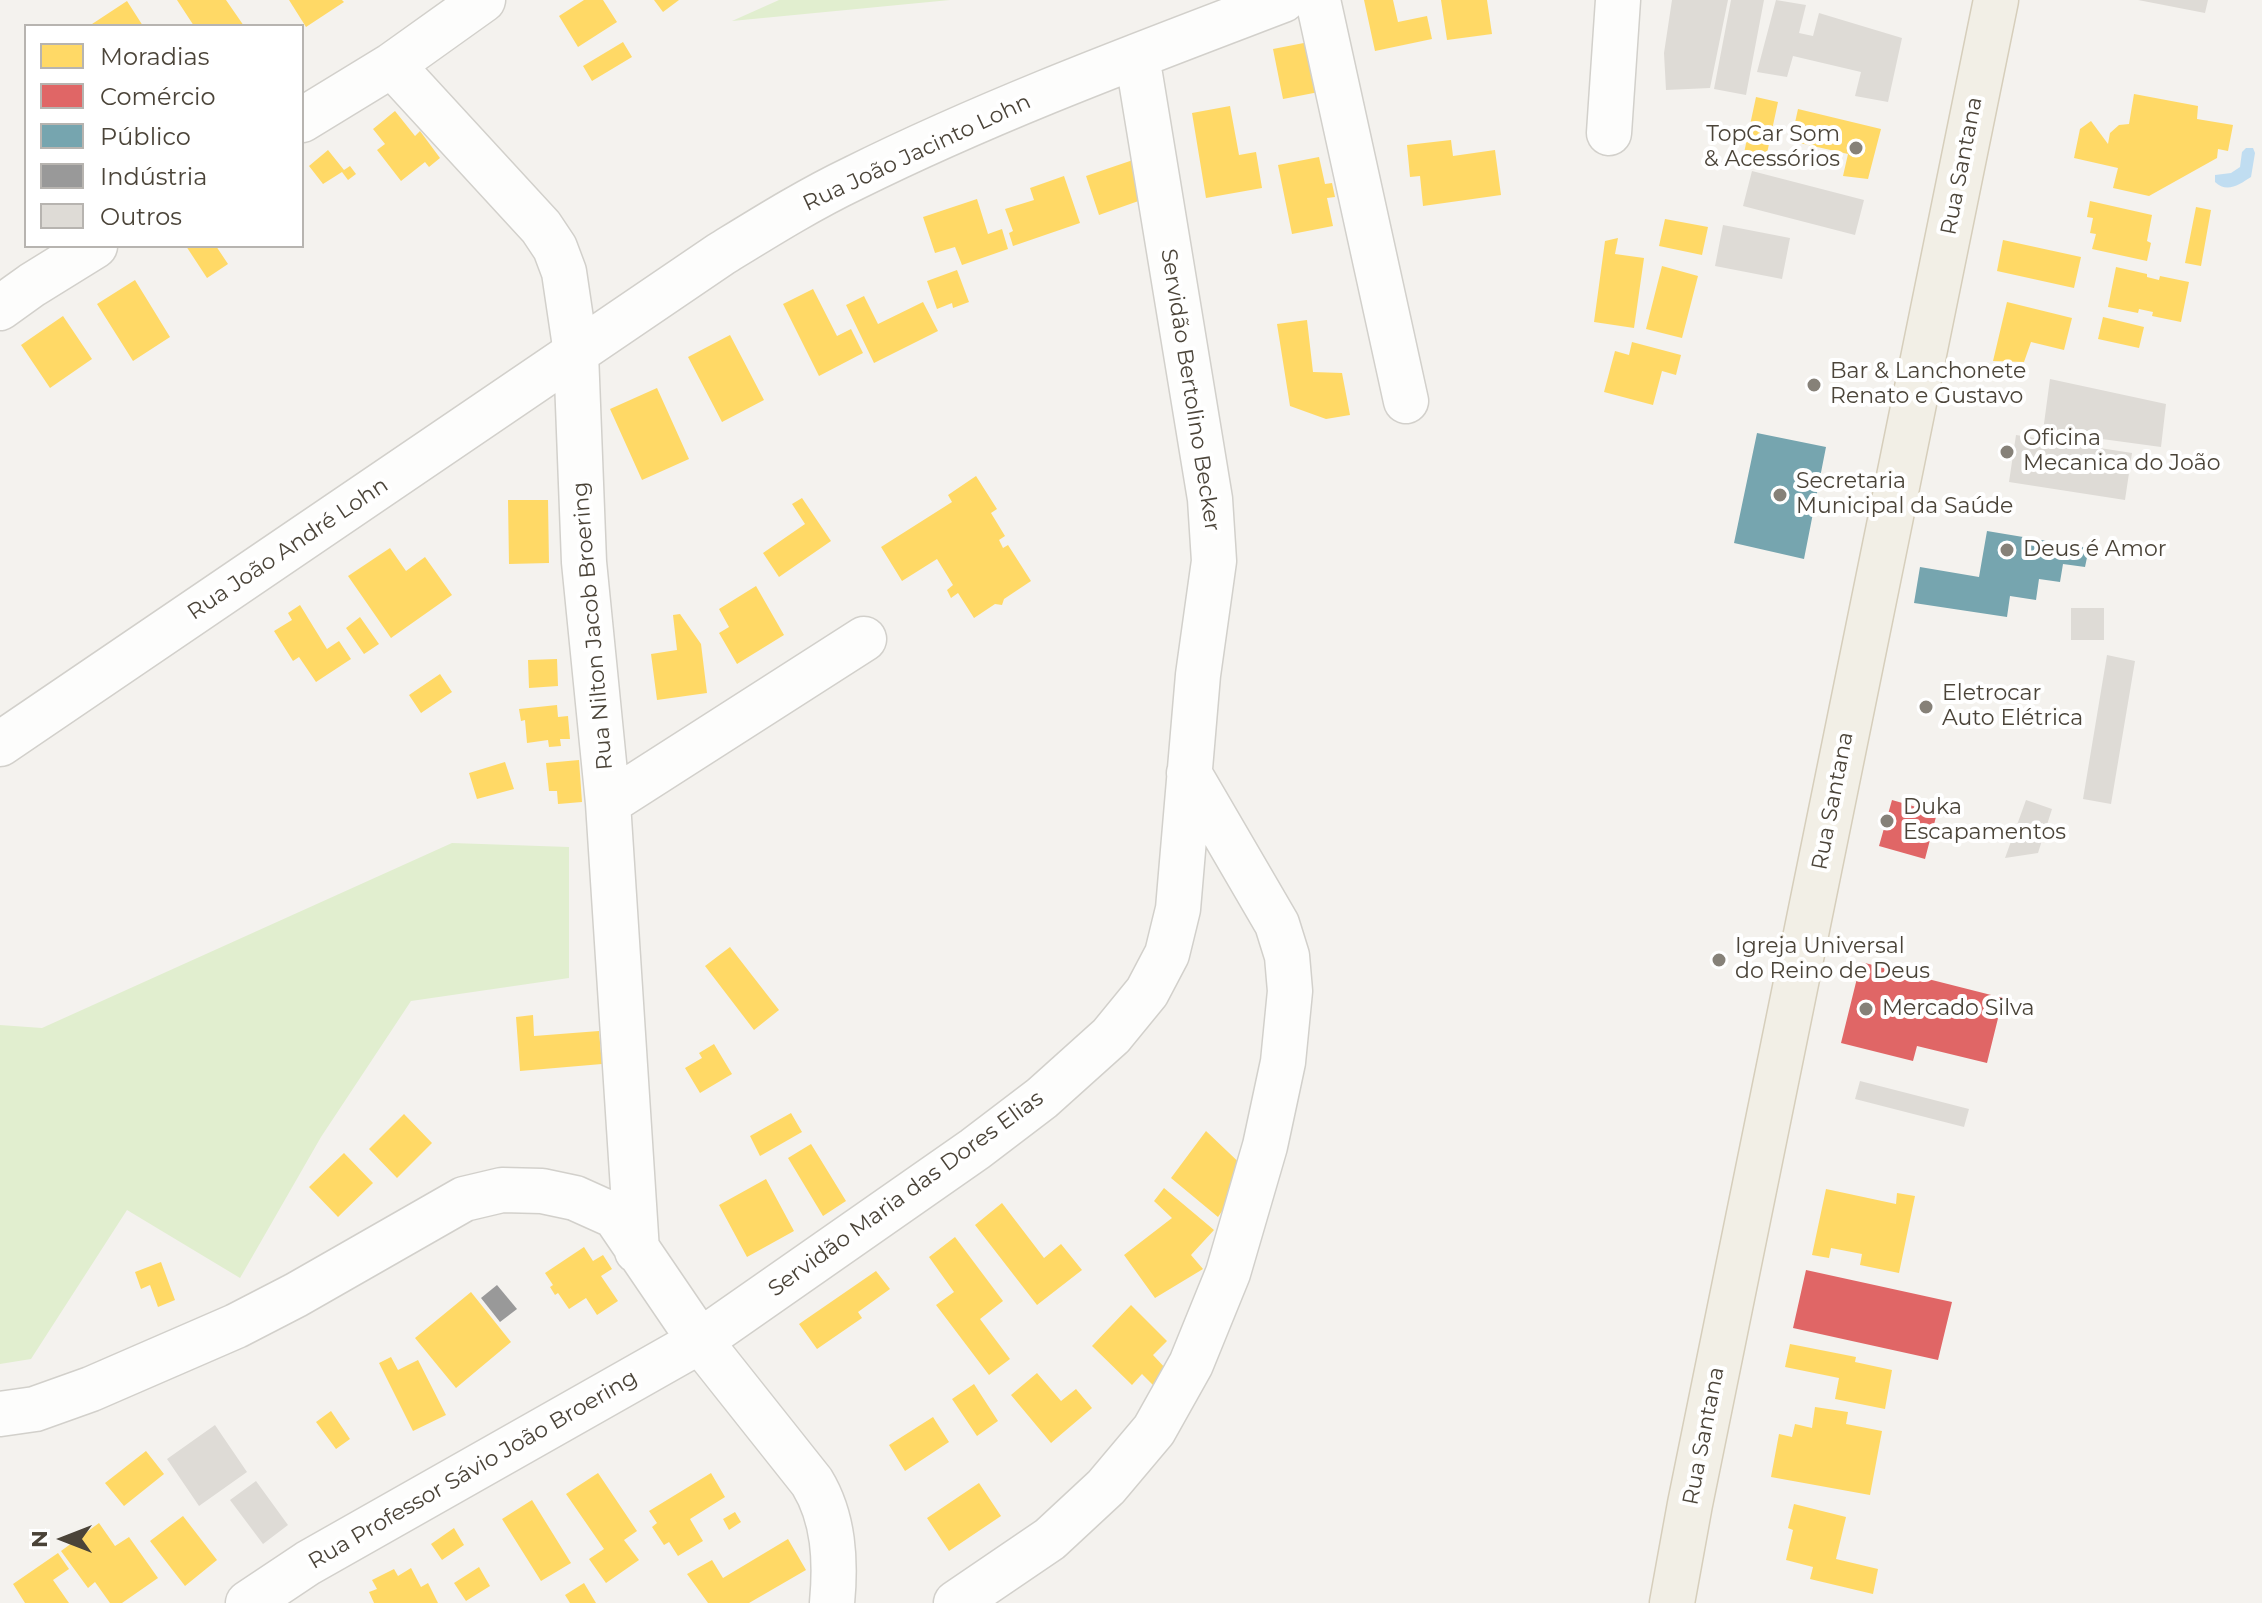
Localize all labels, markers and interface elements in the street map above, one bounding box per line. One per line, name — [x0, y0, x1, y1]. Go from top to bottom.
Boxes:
legend — [24, 24, 304, 248]
text: Moradias — [100, 42, 209, 71]
text: Comércio — [100, 82, 216, 111]
street label: Rua João Jacinto Lohn — [799, 89, 1035, 217]
street label: Rua Santana — [1936, 95, 1988, 237]
text: Público — [100, 122, 191, 151]
place label: TopCar Som & Acessórios — [1704, 122, 1840, 174]
marker: TopCar Som & Acessórios — [1847, 139, 1865, 157]
text: Indústria — [100, 162, 207, 191]
text: Outros — [100, 202, 182, 231]
street label: Servidão Bertolino Becker — [1155, 247, 1225, 533]
place label: Bar & Lanchonete Renato e Gustavo — [1830, 359, 2026, 410]
marker: Bar & Lanchonete Renato e Gustavo — [1805, 376, 1823, 394]
place label: Oficina Mecanica do João — [2023, 426, 2221, 478]
marker: Oficina Mecanica do João — [1998, 443, 2016, 461]
place label: Secretaria Municipal da Saúde — [1796, 469, 2013, 520]
street label: Rua João André Lohn — [183, 472, 393, 626]
street label: Rua Nilton Jacob Broering — [567, 481, 619, 771]
marker: Secretaria Municipal da Saúde — [1771, 486, 1789, 504]
place label: Deus é Amor — [2023, 537, 2167, 563]
marker: Deus é Amor — [1998, 541, 2016, 559]
place label: Eletrocar Auto Elétrica — [1942, 681, 2083, 732]
marker: Eletrocar Auto Elétrica — [1917, 698, 1935, 716]
street label: Rua Santana — [1807, 730, 1859, 872]
place label: Duka Escapamentos — [1903, 795, 2066, 846]
marker: Duka Escapamentos — [1878, 812, 1896, 830]
place label: Igreja Universal do Reino de Deus — [1735, 934, 1930, 986]
marker: Igreja Universal do Reino de Deus — [1710, 951, 1728, 969]
place label: Mercado Silva — [1882, 996, 2035, 1022]
marker: Mercado Silva — [1857, 1000, 1875, 1018]
street label: Servidão Maria das Dores Elias — [763, 1085, 1049, 1303]
street label: Rua Professor Sávio João Broering — [304, 1365, 642, 1575]
street label: Rua Santana — [1678, 1365, 1730, 1507]
north arrow — [24, 1499, 104, 1579]
text: N — [26, 1530, 53, 1548]

